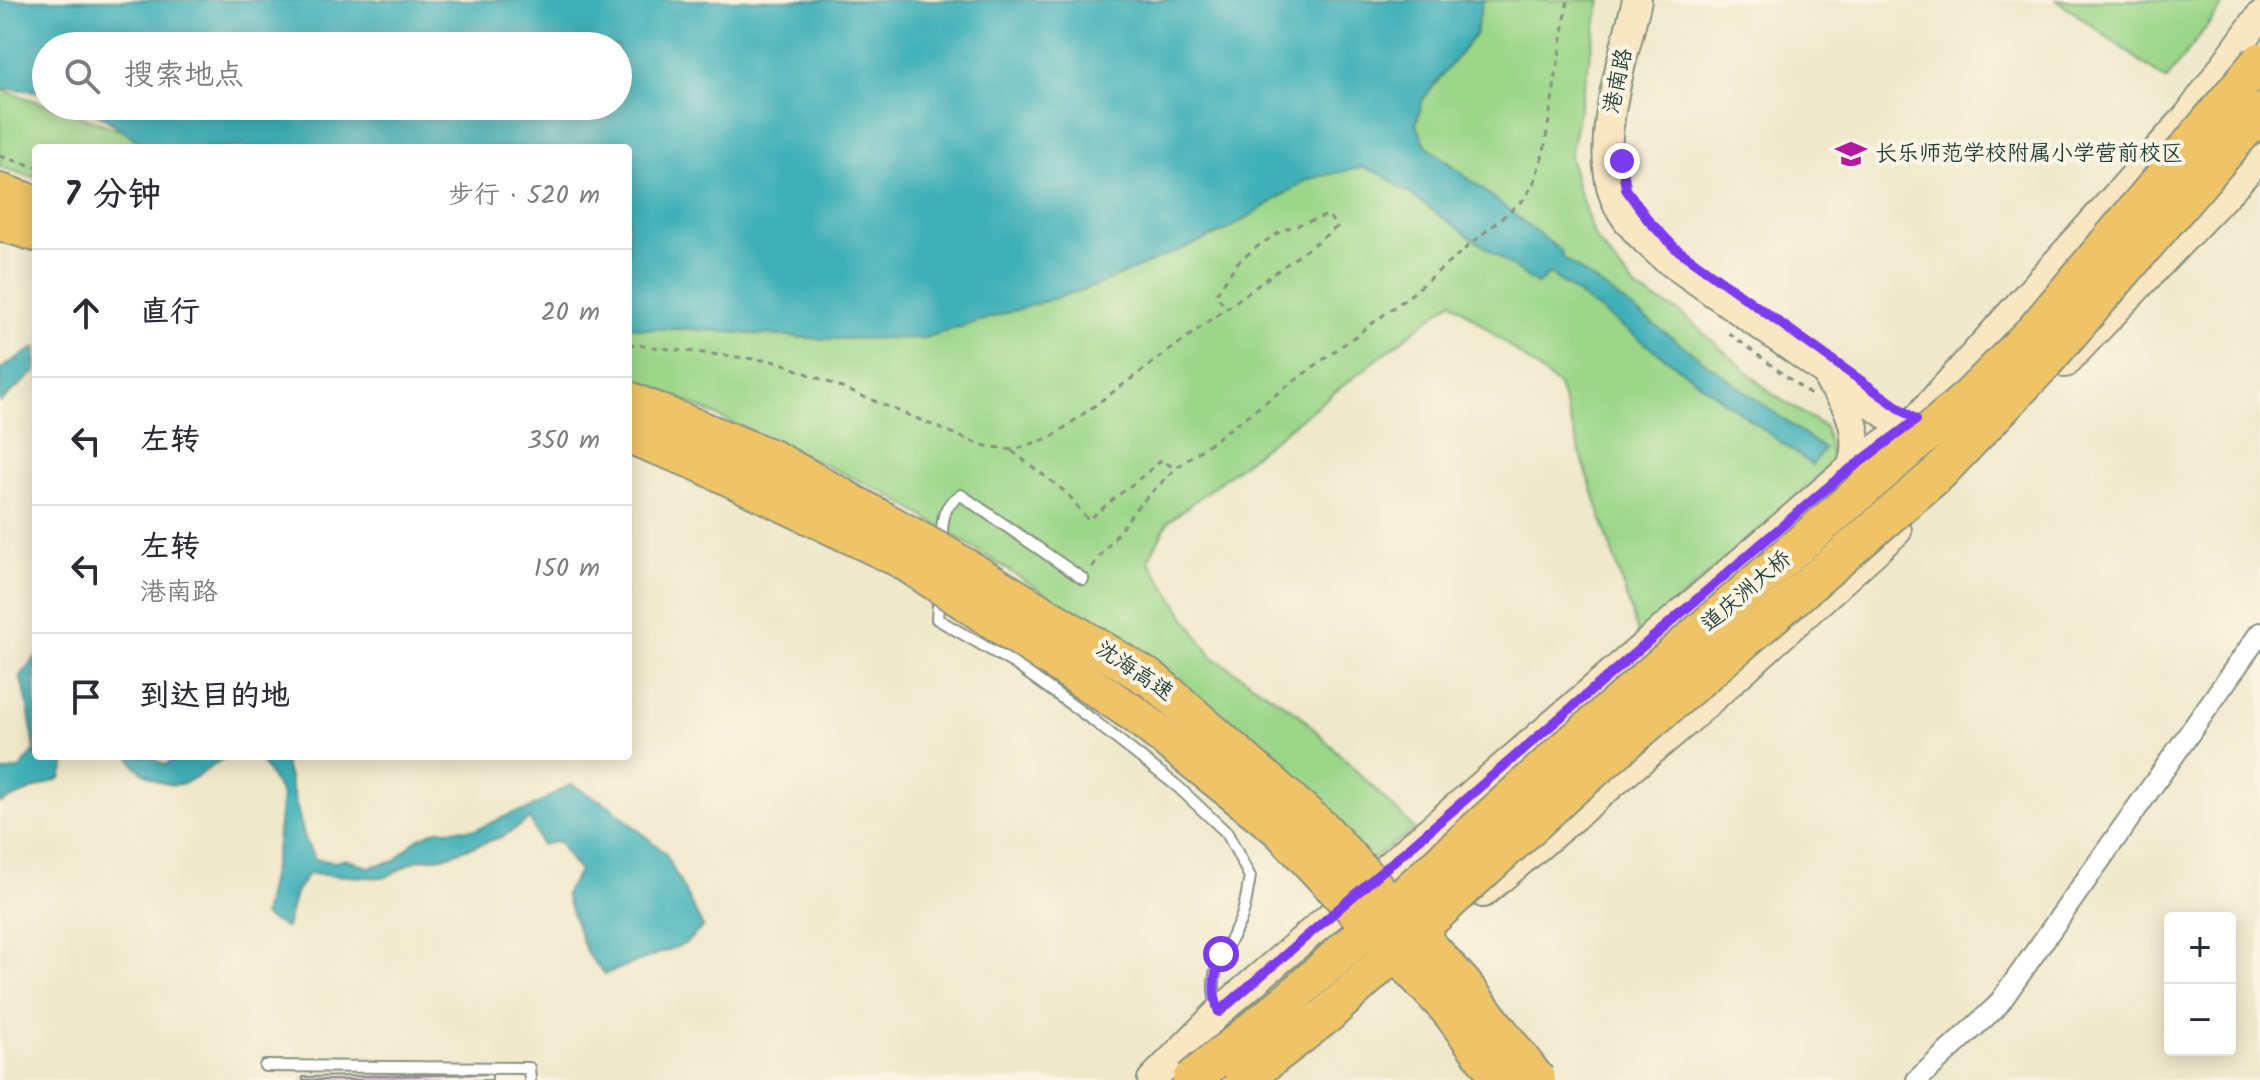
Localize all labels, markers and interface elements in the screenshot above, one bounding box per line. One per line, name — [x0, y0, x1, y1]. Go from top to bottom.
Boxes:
search box — [32, 32, 632, 120]
street label: 港南路 — [1595, 45, 1643, 117]
text: 搜索地点 — [124, 52, 244, 100]
icon: search — [60, 54, 104, 98]
school or university icon: 长乐师范学校附属小学营前校区 — [1834, 137, 1868, 171]
place label: 长乐师范学校附属小学营前校区 — [1875, 137, 2183, 172]
route end — [1604, 143, 1640, 179]
text: 7 分钟 — [64, 169, 161, 223]
text: 步行 · 520 m — [448, 175, 600, 217]
text: 直行 — [140, 289, 200, 337]
icon: ahead — [64, 291, 108, 335]
text: 20 m — [541, 292, 600, 334]
text: 左转 — [140, 417, 200, 465]
icon: left — [64, 419, 108, 463]
text: 350 m — [527, 420, 600, 462]
text: 左转 — [140, 524, 200, 572]
street label: 道庆洲大桥 — [1694, 543, 1800, 641]
icon: left — [64, 547, 108, 591]
text: 150 m — [534, 548, 600, 590]
text: 港南路 — [140, 572, 218, 614]
street label: 沈海高速 — [1088, 633, 1180, 711]
text: 到达目的地 — [140, 673, 290, 721]
icon: arrive — [64, 675, 108, 719]
map controls — [2164, 912, 2236, 1056]
button: + — [2164, 912, 2236, 984]
route start — [1203, 936, 1239, 972]
button: − — [2164, 984, 2236, 1056]

